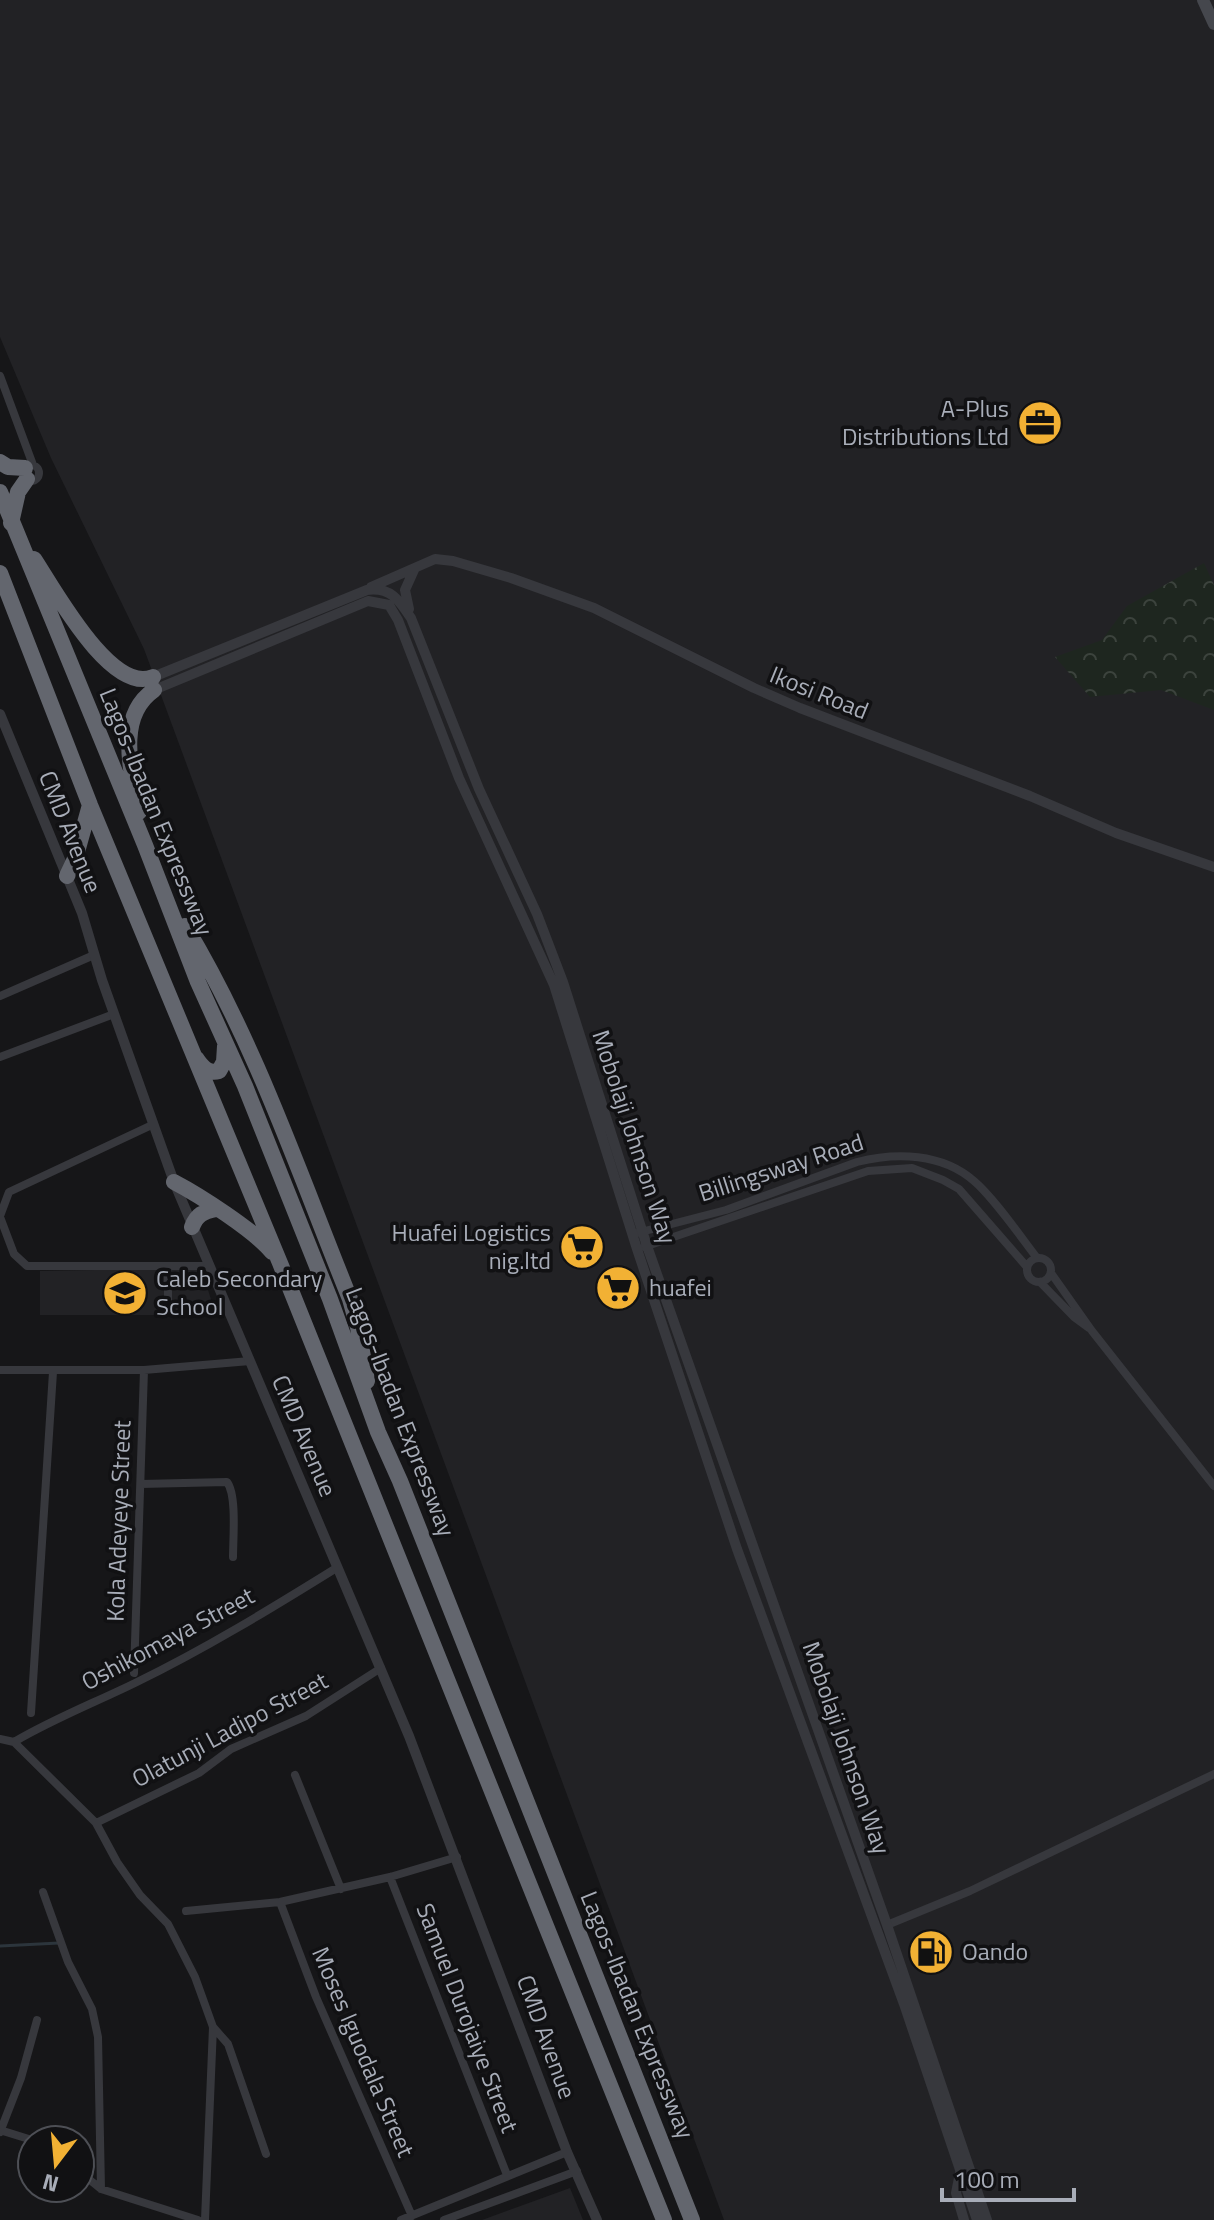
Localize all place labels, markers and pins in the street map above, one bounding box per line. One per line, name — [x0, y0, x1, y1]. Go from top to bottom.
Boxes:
place label: A-Plus Distributions Ltd — [842, 390, 1009, 454]
office icon: A-Plus Distributions Ltd — [1016, 399, 1064, 447]
place label: Huafei Logistics nig.ltd — [392, 1214, 551, 1278]
supermarket icon: Huafei Logistics nig.ltd — [558, 1223, 606, 1271]
place label: Caleb Secondary School — [156, 1260, 323, 1324]
supermarket icon: huafei — [594, 1264, 642, 1312]
school or university icon: Caleb Secondary School — [101, 1269, 149, 1317]
place label: huafei — [649, 1269, 712, 1305]
fuel station icon: Oando — [907, 1928, 955, 1976]
place label: Oando — [962, 1933, 1028, 1969]

